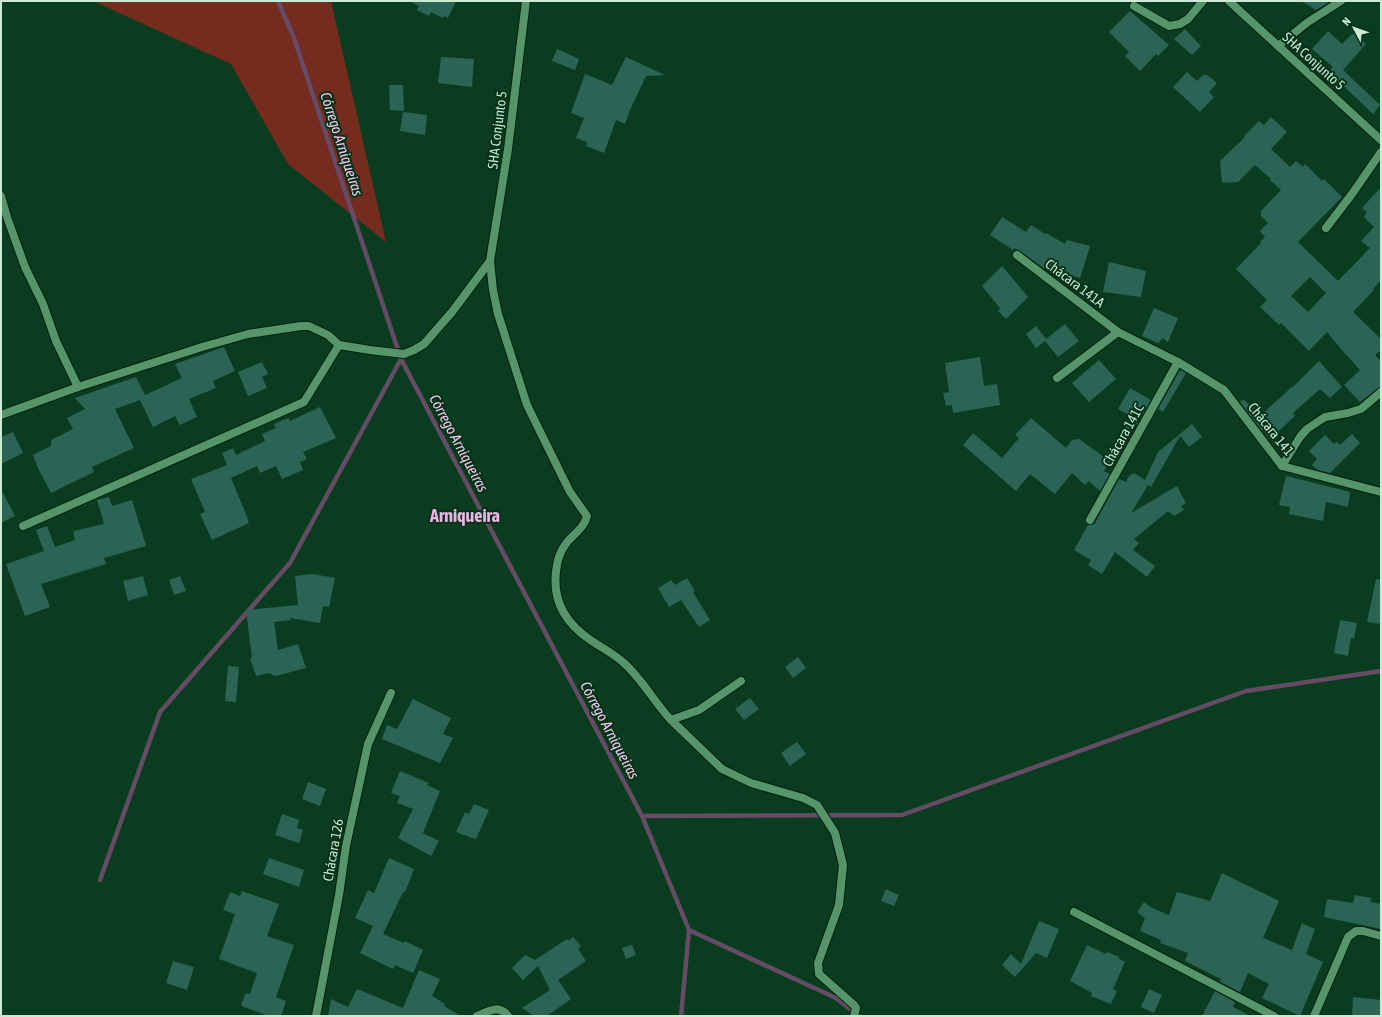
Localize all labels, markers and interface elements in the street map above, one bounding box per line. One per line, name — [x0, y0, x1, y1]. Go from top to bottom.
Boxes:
north arrow — [1334, 8, 1374, 48]
text: N — [1340, 15, 1353, 28]
street label: SHA Conjunto 5 — [1280, 29, 1348, 93]
water label: Córrego Arniqueiras — [317, 90, 367, 198]
street label: SHA Conjunto 5 — [484, 90, 510, 170]
street label: Chácara 141A — [1042, 255, 1108, 311]
water label: Córrego Arniqueiras — [426, 391, 492, 495]
street label: Chácara 141 — [1245, 399, 1297, 459]
street label: Chácara 141C — [1099, 400, 1147, 469]
district label: Arniqueira — [429, 505, 500, 526]
water label: Córrego Arniqueiras — [577, 678, 643, 782]
street label: Chácara 126 — [320, 817, 346, 883]

